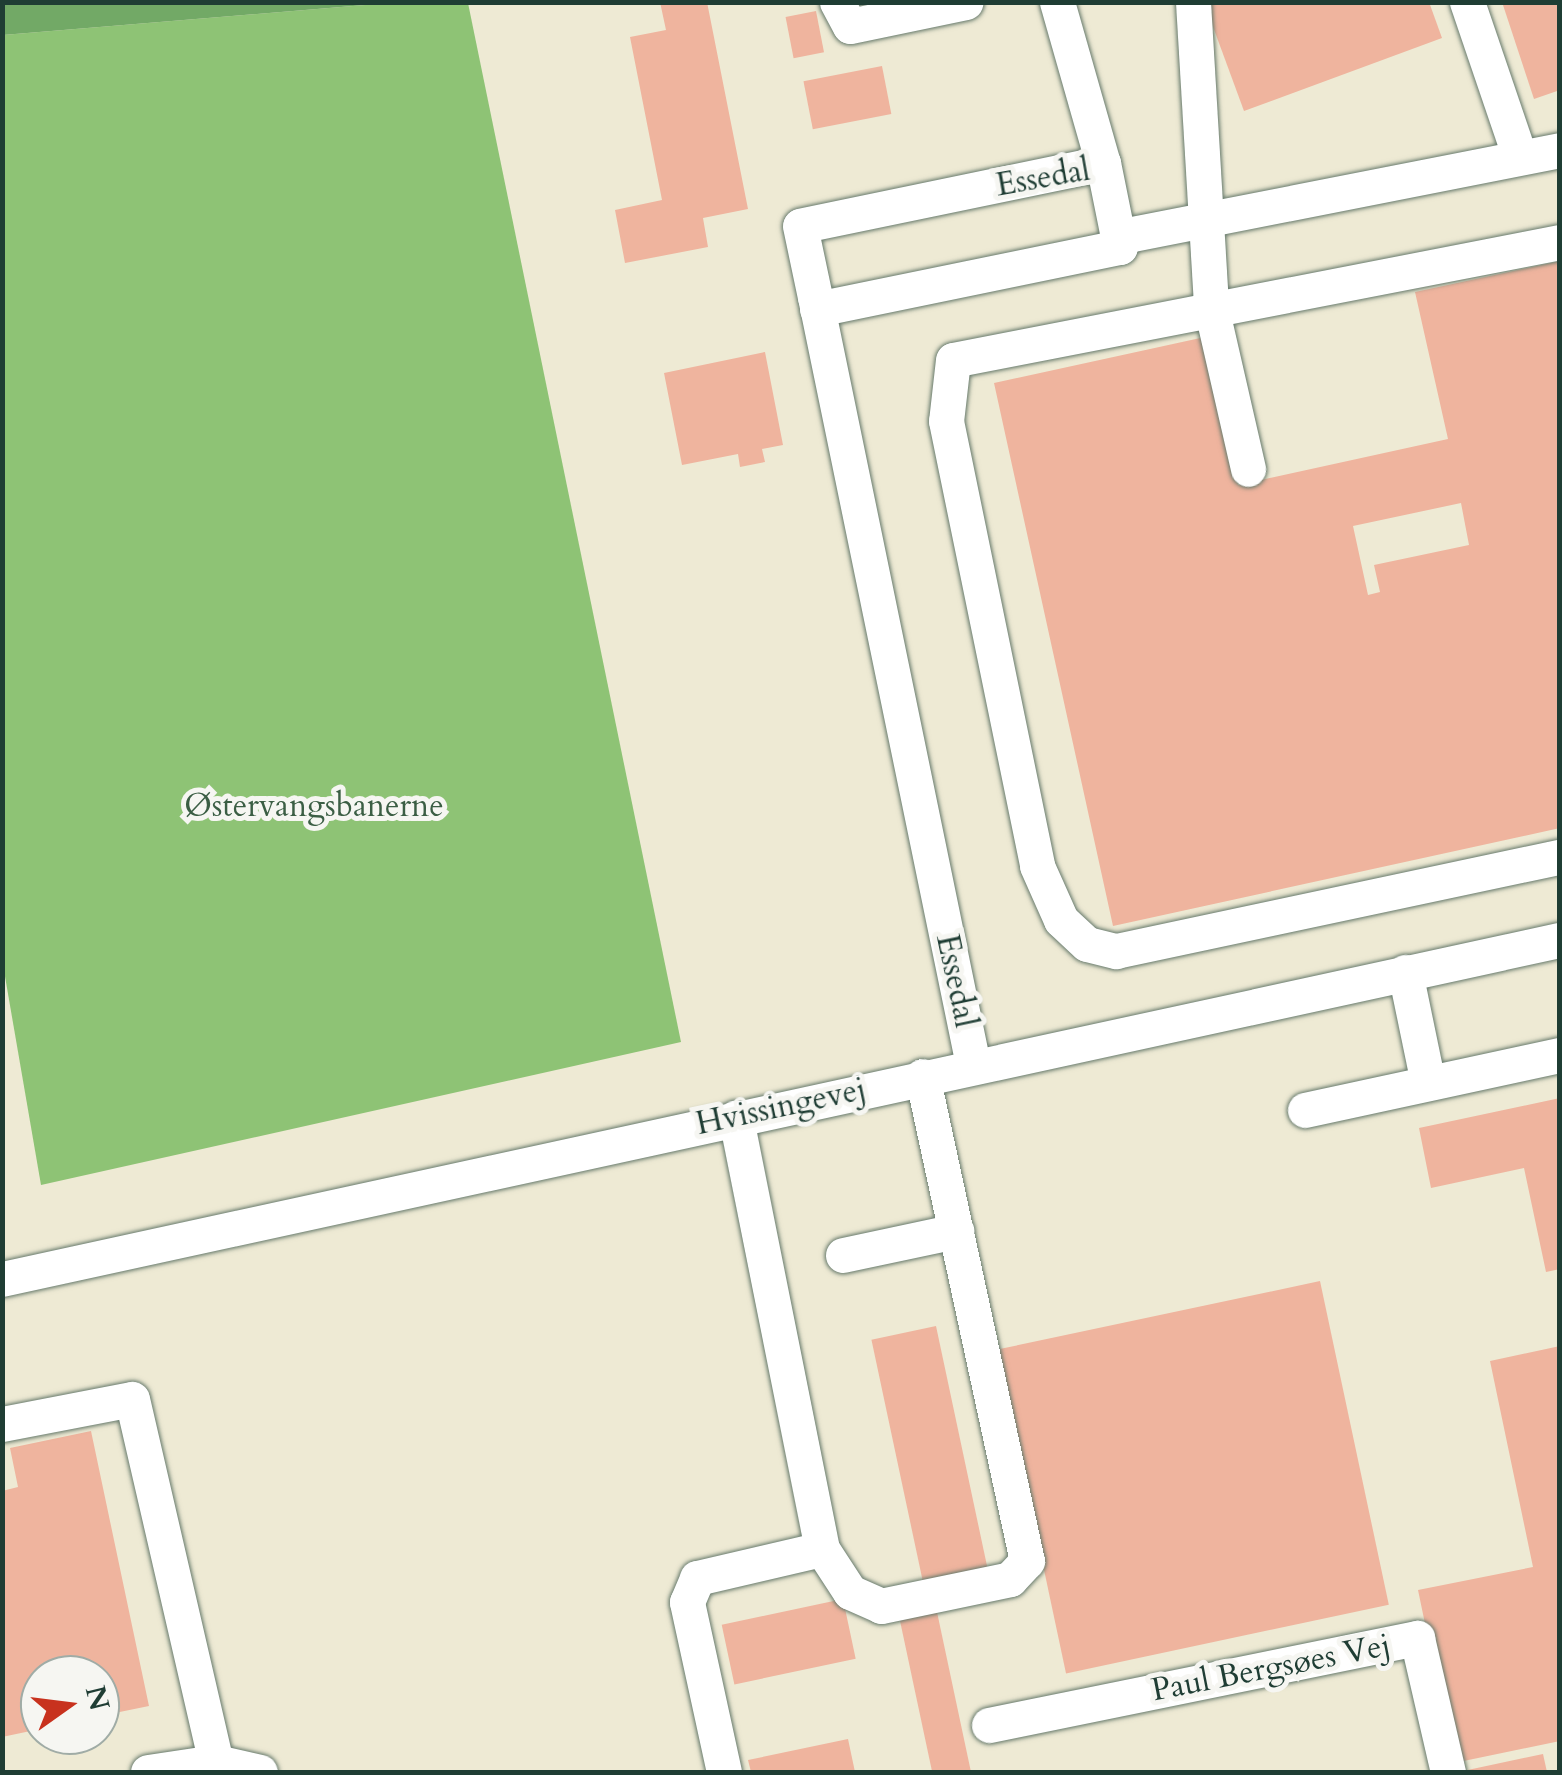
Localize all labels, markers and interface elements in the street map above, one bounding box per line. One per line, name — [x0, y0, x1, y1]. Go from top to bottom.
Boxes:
street label: Essedal — [993, 151, 1093, 205]
park label: Østervangsbanerne — [184, 787, 444, 825]
street label: Essedal — [927, 931, 985, 1031]
street label: Hvissingevej — [693, 1070, 869, 1144]
street label: Paul Bergsøes Vej — [1148, 1626, 1394, 1710]
north arrow — [20, 1655, 120, 1755]
text: N — [76, 1682, 119, 1715]

